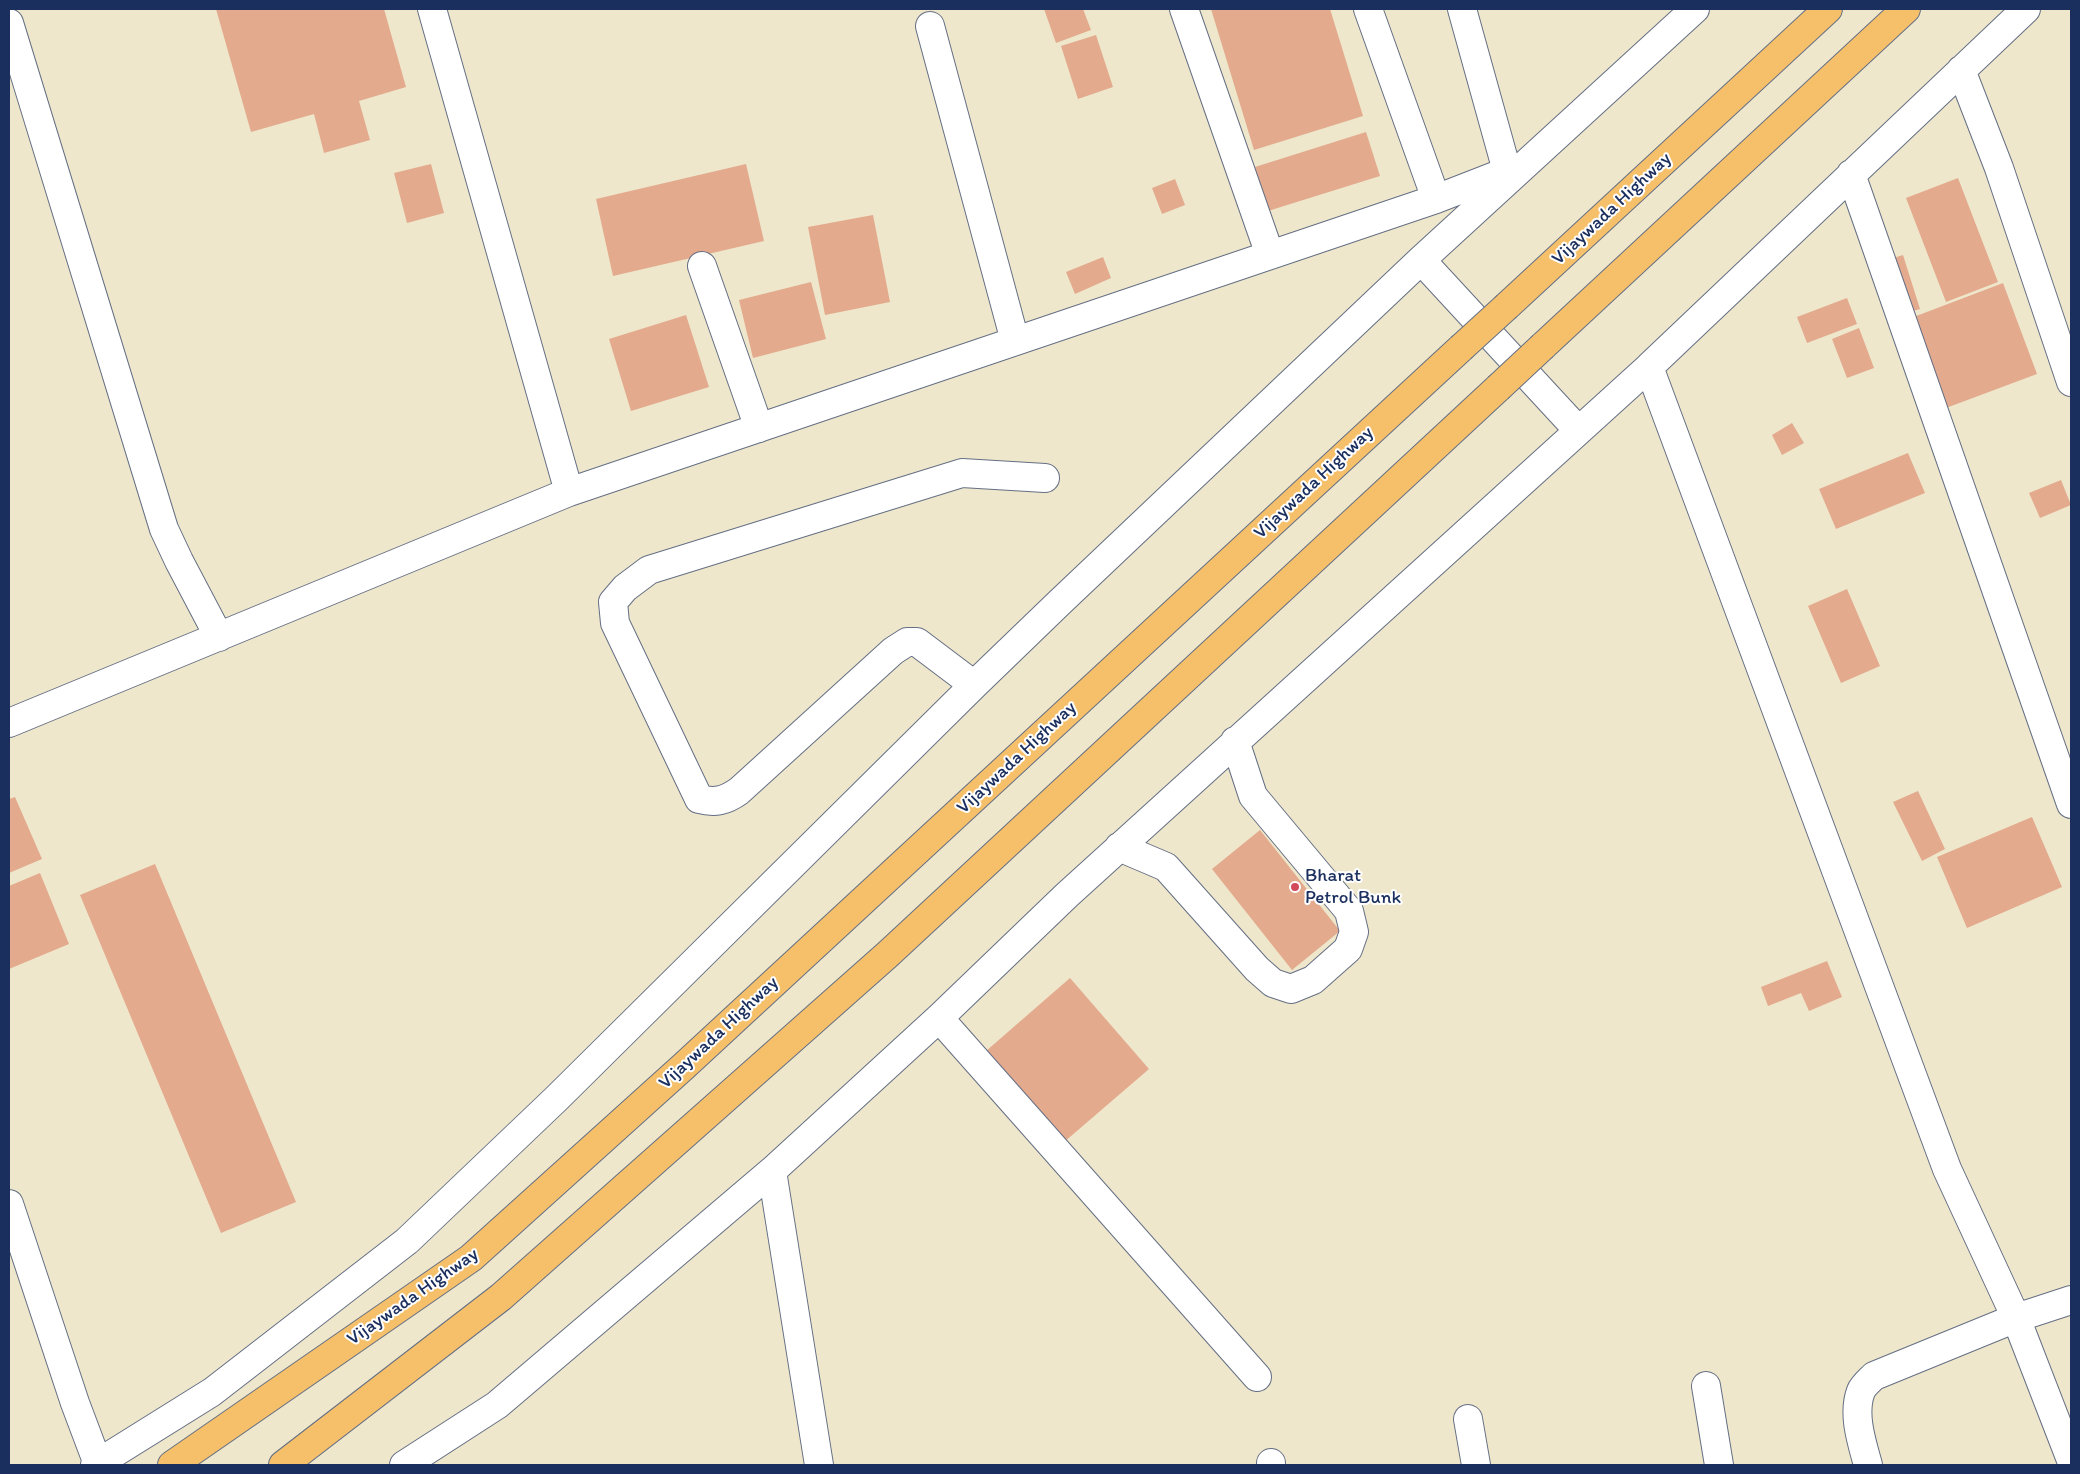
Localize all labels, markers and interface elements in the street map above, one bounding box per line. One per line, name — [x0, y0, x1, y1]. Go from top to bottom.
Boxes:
street label: Vijaywada Highway — [1547, 148, 1677, 270]
street label: Vijaywada Highway — [1249, 422, 1379, 544]
street label: Vijaywada Highway — [952, 697, 1082, 819]
place label: Bharat Petrol Bunk — [1305, 865, 1401, 909]
marker: Bharat Petrol Bunk — [1289, 881, 1301, 893]
street label: Vijaywada Highway — [654, 972, 784, 1094]
street label: Vijaywada Highway — [343, 1243, 483, 1351]

